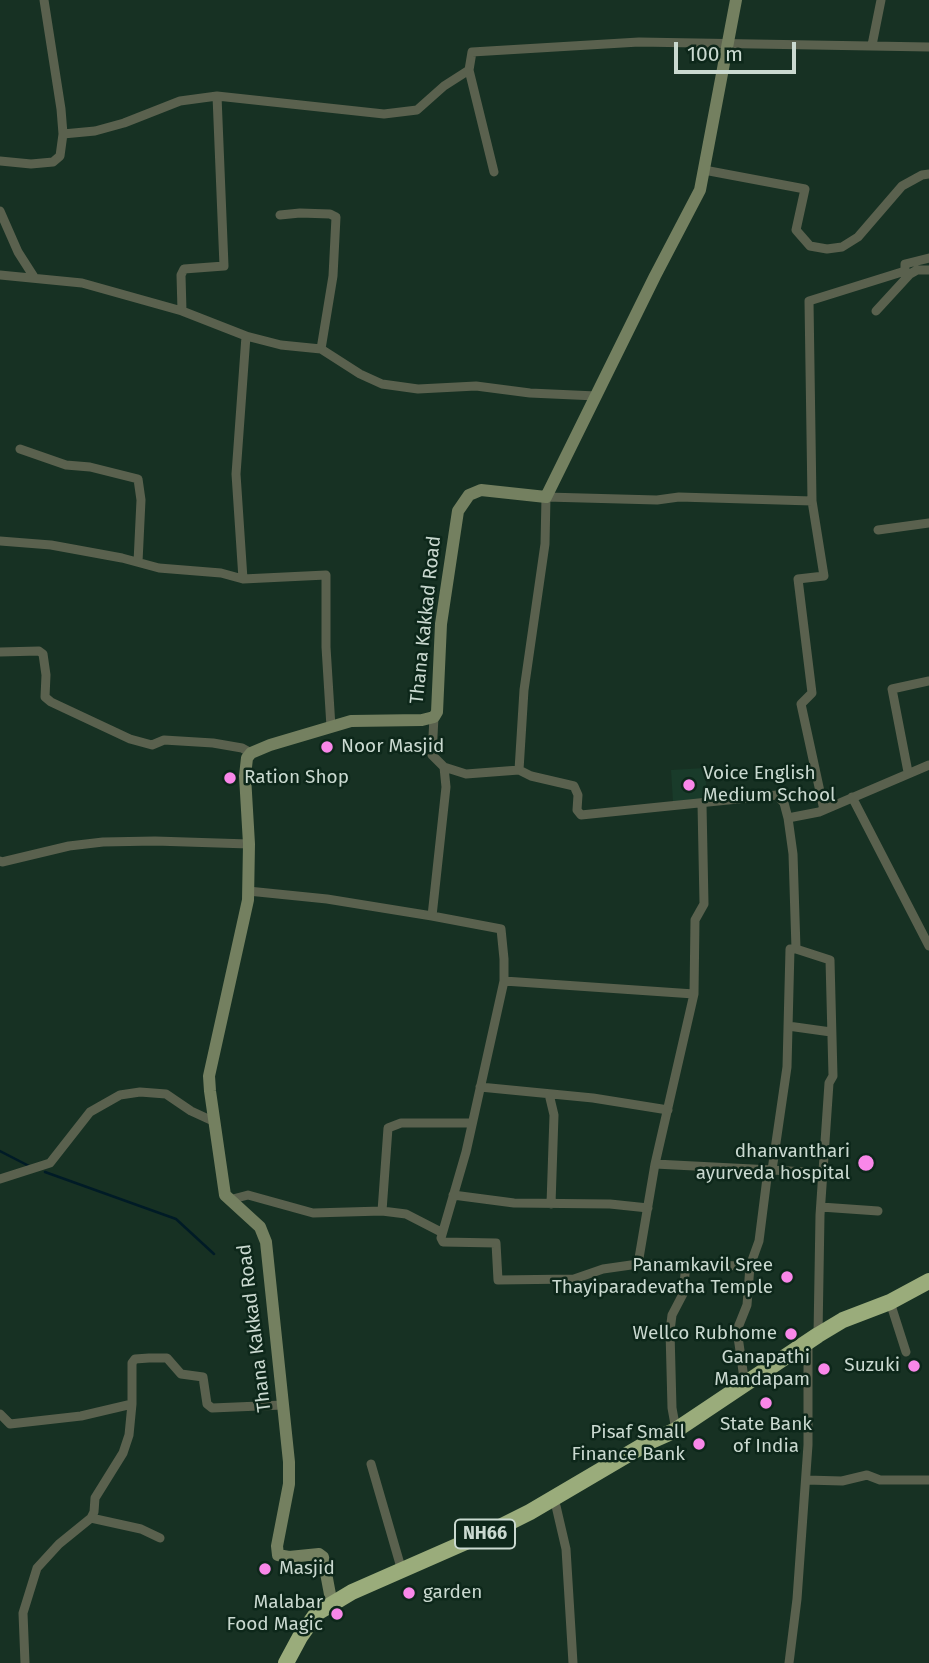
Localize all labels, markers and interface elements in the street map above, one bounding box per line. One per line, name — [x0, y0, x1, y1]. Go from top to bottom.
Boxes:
scale bar — [677, 28, 800, 72]
text: 100 m — [687, 41, 743, 67]
street label: Thana Kakkad Road — [406, 535, 446, 705]
place label: Noor Masjid — [341, 736, 444, 758]
marker: Noor Masjid — [319, 739, 335, 755]
place label: Voice English Medium School — [703, 763, 836, 807]
place label: Ration Shop — [244, 767, 349, 789]
marker: Ration Shop — [222, 770, 238, 786]
marker: Voice English Medium School — [681, 777, 697, 793]
place label: dhanvanthari ayurveda hospital — [696, 1141, 850, 1185]
marker: dhanvanthari ayurveda hospital — [856, 1153, 876, 1173]
street label: Thana Kakkad Road — [233, 1243, 277, 1413]
place label: Panamkavil Sree Thayiparadevatha Temple — [552, 1255, 773, 1299]
marker: Panamkavil Sree Thayiparadevatha Temple — [779, 1269, 795, 1285]
place label: Wellco Rubhome — [633, 1323, 777, 1345]
marker: Wellco Rubhome — [783, 1326, 799, 1342]
place label: Ganapathi Mandapam — [714, 1347, 810, 1391]
place label: Suzuki — [844, 1355, 900, 1377]
marker: Suzuki — [906, 1358, 922, 1374]
marker: Ganapathi Mandapam — [816, 1361, 832, 1377]
marker: State Bank of India — [758, 1395, 774, 1411]
place label: State Bank of India — [720, 1414, 812, 1458]
place label: Pisaf Small Finance Bank — [572, 1422, 685, 1466]
marker: Pisaf Small Finance Bank — [691, 1436, 707, 1452]
road number: NH66 — [455, 1520, 515, 1548]
place label: Masjid — [279, 1558, 335, 1580]
marker: Masjid — [257, 1561, 273, 1577]
place label: garden — [423, 1582, 482, 1604]
marker: garden — [401, 1585, 417, 1601]
place label: Malabar Food Magic — [226, 1592, 323, 1636]
marker: Malabar Food Magic — [329, 1606, 345, 1622]

